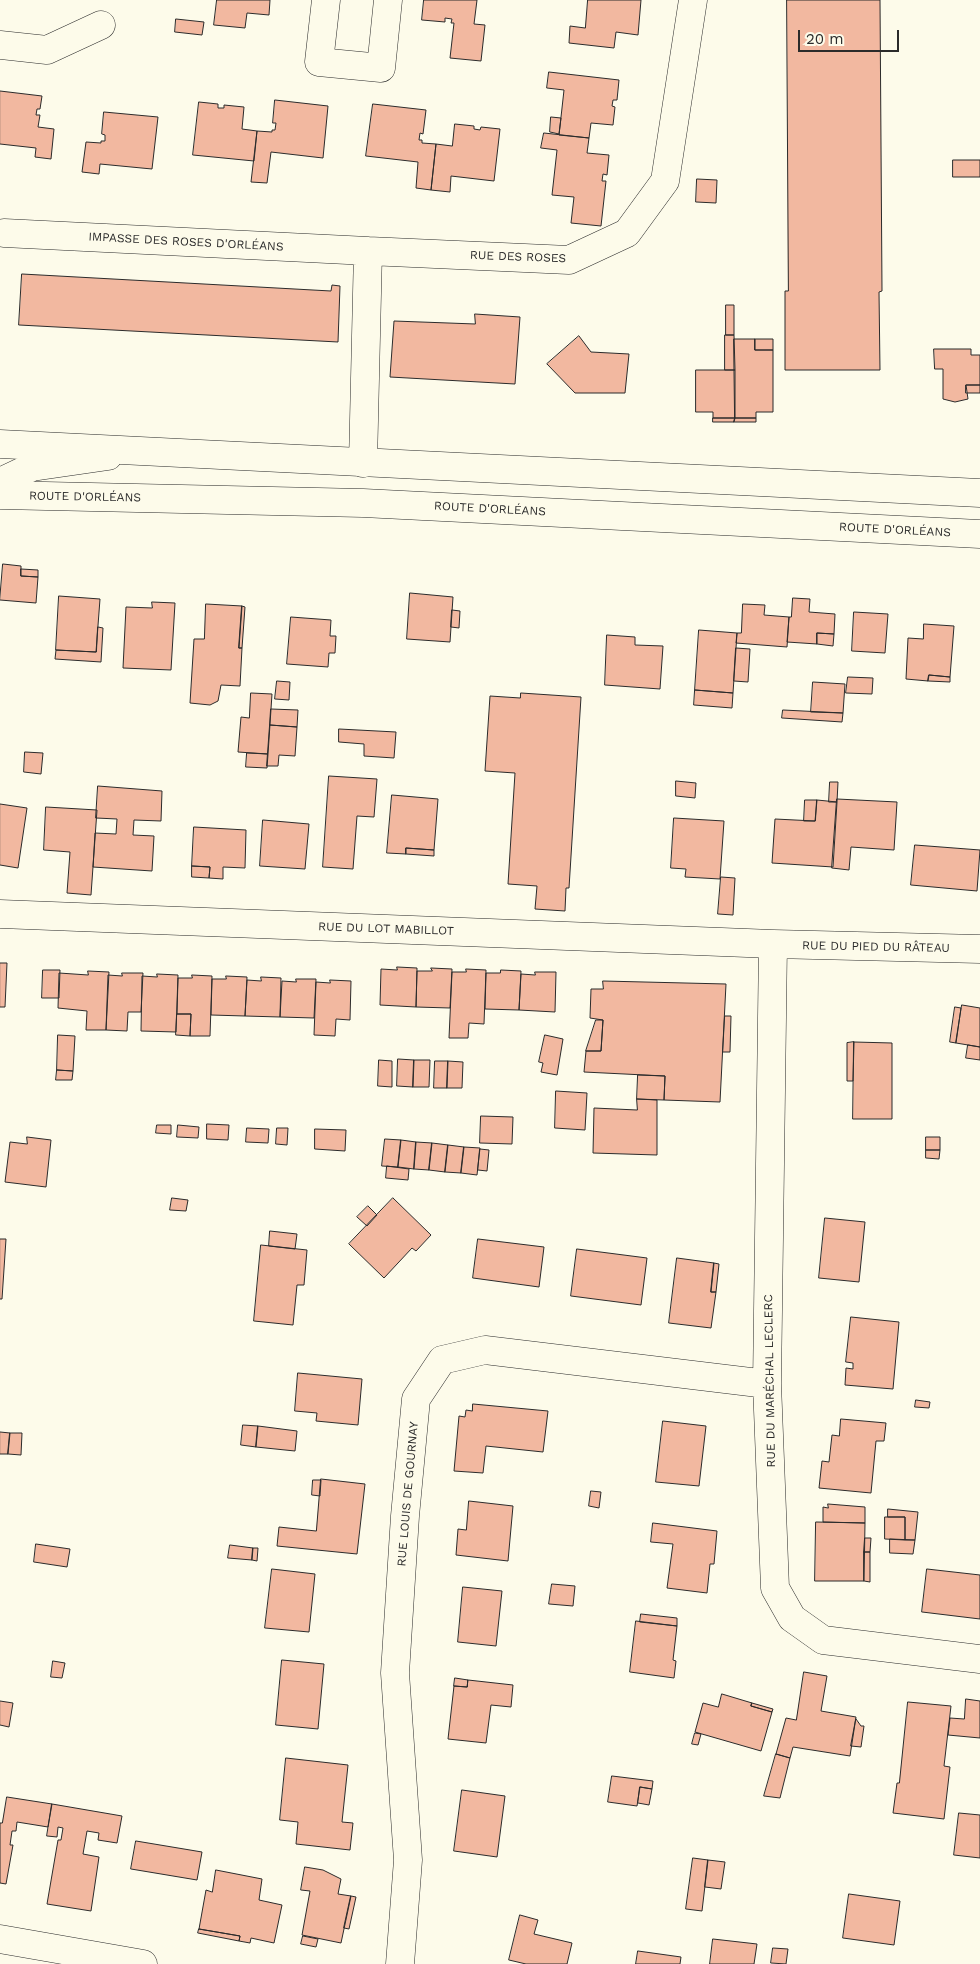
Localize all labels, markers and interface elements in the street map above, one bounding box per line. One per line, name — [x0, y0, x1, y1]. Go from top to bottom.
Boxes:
scale bar — [800, 20, 901, 52]
text: 20 m — [806, 30, 844, 48]
street label: IMPASSE DES ROSES D'ORLÉANS — [88, 230, 284, 254]
street label: RUE DES ROSES — [470, 248, 566, 266]
street label: ROUTE D'ORLÉANS — [29, 489, 141, 505]
street label: ROUTE D'ORLÉANS — [434, 499, 546, 519]
street label: ROUTE D'ORLÉANS — [839, 520, 951, 540]
street label: RUE DU LOT MABILLOT — [318, 919, 454, 939]
street label: RUE DU PIED DU RÂTEAU — [802, 939, 950, 955]
street label: RUE DU MARÉCHAL LECLERC — [761, 1294, 779, 1468]
street label: RUE LOUIS DE GOURNAY — [394, 1421, 422, 1567]

